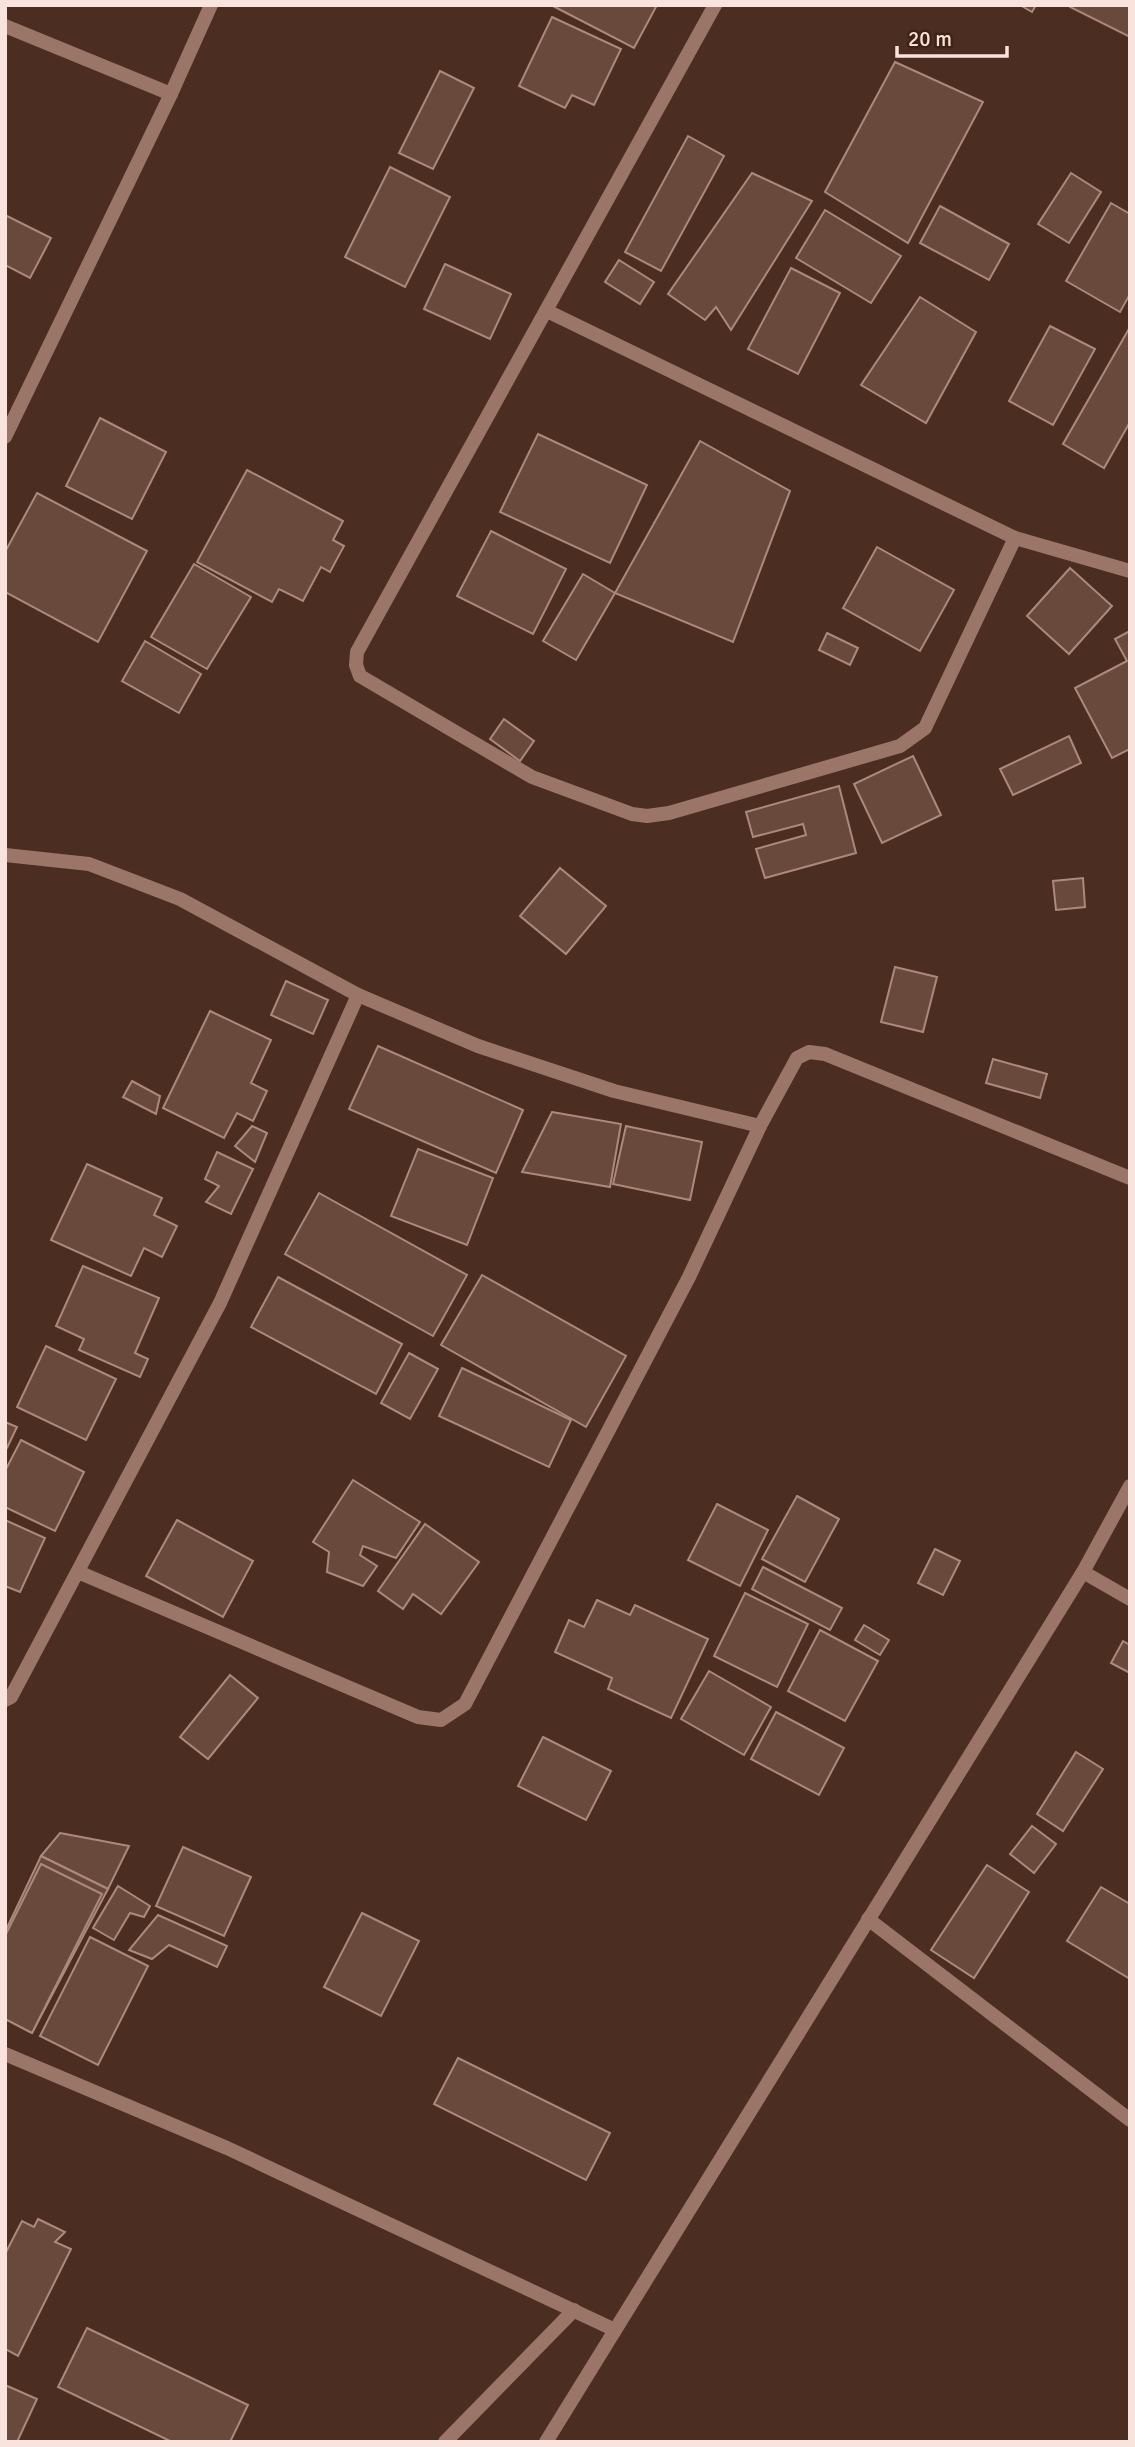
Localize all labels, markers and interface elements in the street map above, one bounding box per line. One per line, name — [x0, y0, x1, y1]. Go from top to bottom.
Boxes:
scale bar — [897, 14, 1007, 58]
text: 20 m — [908, 26, 952, 52]

